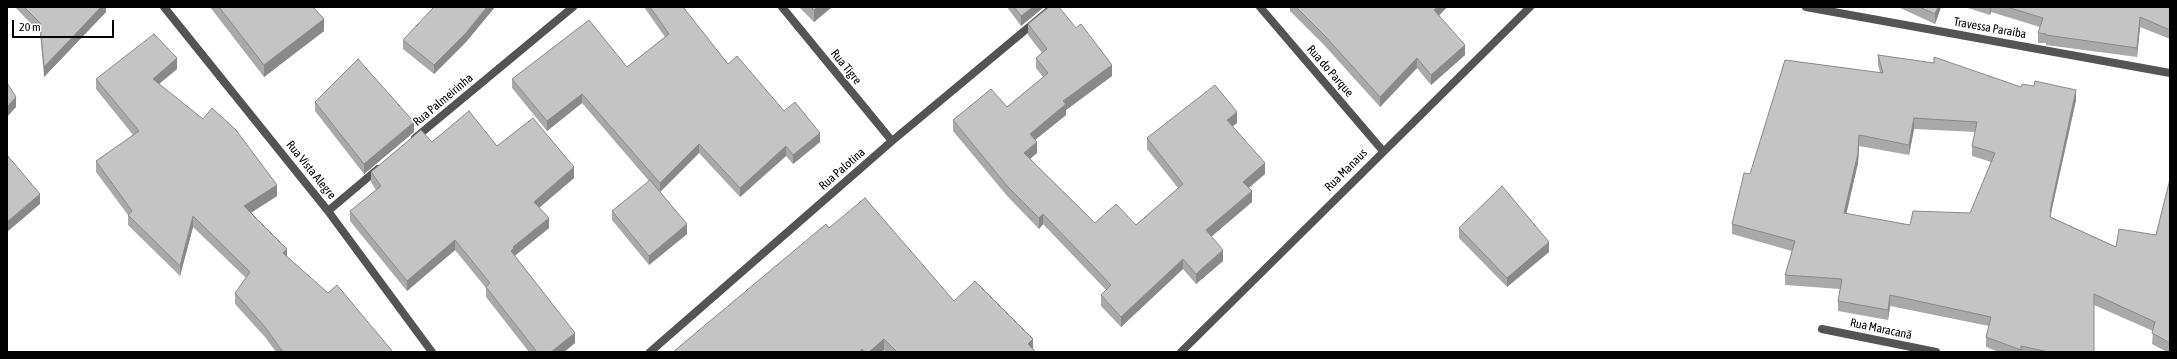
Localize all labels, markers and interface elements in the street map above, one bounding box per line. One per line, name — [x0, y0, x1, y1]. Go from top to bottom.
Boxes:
scale bar — [14, 12, 116, 38]
street label: Travessa Paraíba — [1953, 15, 2027, 41]
text: 20 m — [19, 20, 41, 34]
street label: Rua do Parque — [1304, 42, 1356, 100]
street label: Rua Tigre — [828, 47, 864, 87]
street label: Rua Palmeirinha — [410, 71, 476, 129]
street label: Rua Vista Alegre — [283, 138, 339, 202]
street label: Rua Palotina — [816, 145, 868, 193]
street label: Rua Manaus — [1322, 146, 1370, 194]
street label: Rua Maracanã — [1849, 315, 1913, 343]

